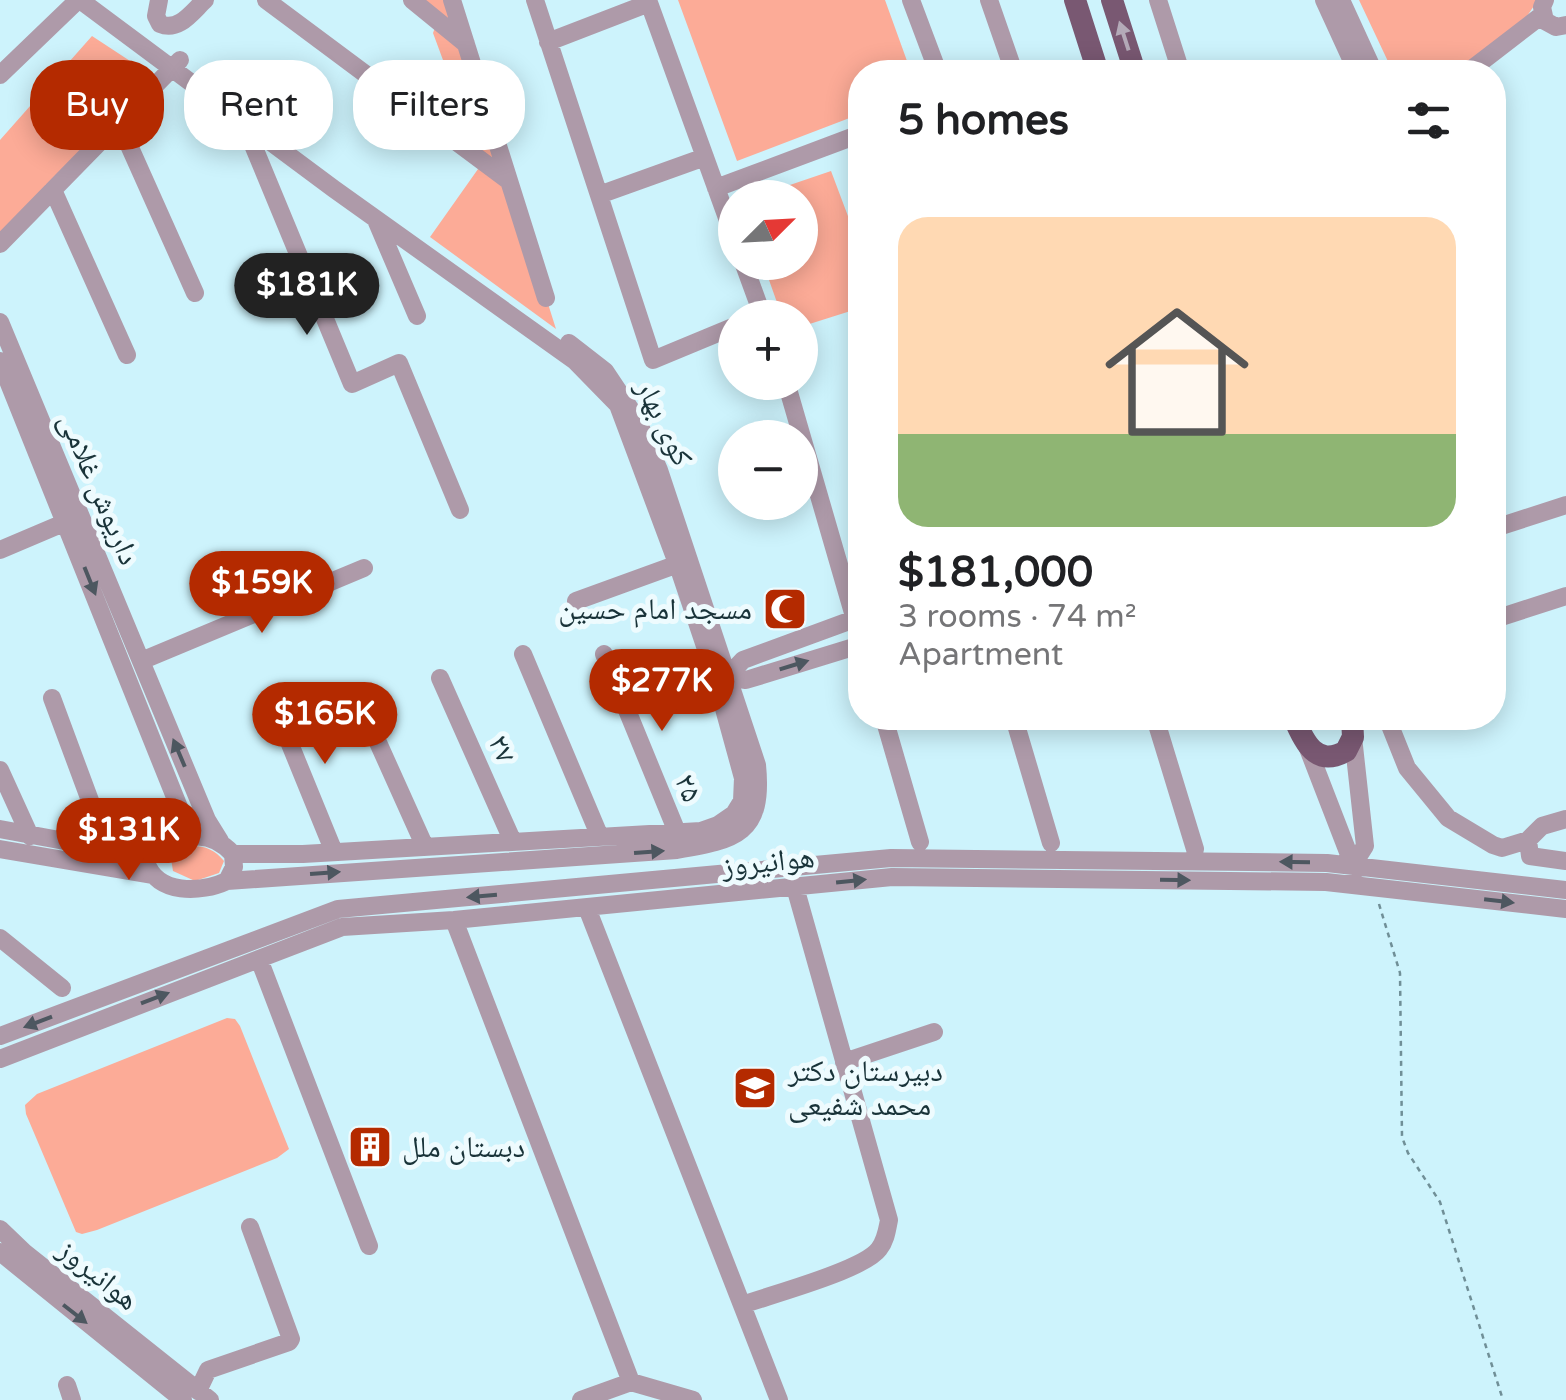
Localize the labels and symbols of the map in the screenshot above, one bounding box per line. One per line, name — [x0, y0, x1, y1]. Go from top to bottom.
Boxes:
one-way arrow — [1115, 21, 1130, 51]
north arrow — [718, 180, 818, 280]
pin: $181K — [237, 253, 377, 338]
street label: کوی بهار — [627, 373, 701, 472]
street label: داریوش غلامی — [50, 407, 148, 571]
pin: $159K — [192, 551, 332, 636]
one-way arrow — [82, 567, 98, 597]
mosque icon: مسجد امام حسین — [762, 586, 808, 632]
place label: مسجد امام حسین — [558, 591, 752, 628]
pin: $277K — [592, 649, 732, 734]
one-way arrow — [780, 657, 810, 672]
pin: $165K — [255, 682, 395, 767]
street label: ۲۷ — [480, 729, 524, 769]
one-way arrow — [171, 738, 187, 768]
street label: ۲۵ — [666, 769, 710, 807]
pin: $131K — [59, 798, 199, 883]
street label: هوانیروز — [719, 839, 816, 885]
one-way arrow — [633, 844, 665, 860]
one-way arrow — [1279, 854, 1311, 870]
one-way arrow — [309, 865, 341, 881]
one-way arrow — [1160, 872, 1192, 888]
one-way arrow — [835, 873, 867, 889]
one-way arrow — [465, 888, 497, 904]
one-way arrow — [1484, 893, 1516, 909]
one-way arrow — [141, 990, 171, 1005]
one-way arrow — [23, 1015, 53, 1030]
place label: دبیرستان دکتر محمد شفیعی — [787, 1053, 943, 1124]
school or university icon: دبیرستان دکتر محمد شفیعی — [732, 1065, 778, 1111]
building icon: دبستان ملل — [347, 1124, 393, 1170]
place label: دبستان ملل — [402, 1129, 525, 1166]
street label: هوانیروز — [49, 1231, 146, 1319]
one-way arrow — [63, 1303, 88, 1324]

